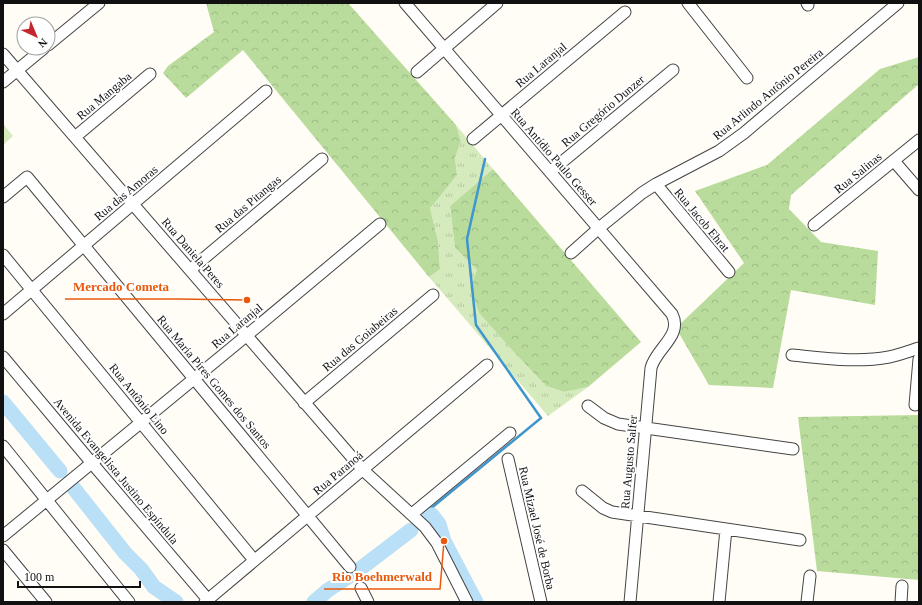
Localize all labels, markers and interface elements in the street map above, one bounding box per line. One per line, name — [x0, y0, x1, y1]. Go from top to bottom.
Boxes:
north arrow — [16, 16, 56, 56]
text: N — [36, 36, 50, 50]
street label: Rua Laranjal — [513, 39, 570, 90]
street label: Rua Arlindo Antônio Pereira — [710, 45, 826, 143]
street label: Rua Mangaba — [74, 69, 135, 123]
street label: Rua Gregório Dunzer — [559, 72, 647, 150]
street label: Rua Antídio Paulo Gesser — [508, 105, 600, 209]
street label: Rua Salinas — [831, 149, 885, 196]
street label: Rua das Amoras — [91, 162, 161, 224]
street label: Rua das Pitangas — [212, 172, 284, 236]
street label: Rua Jacob Ehrat — [671, 185, 733, 255]
street label: Rua Daniela Peres — [159, 215, 228, 291]
callout: Mercado Cometa — [65, 274, 177, 299]
text: Mercado Cometa — [73, 279, 170, 294]
street label: Rua Laranjal — [209, 300, 266, 351]
street label: Rua das Goiabeiras — [320, 303, 400, 374]
street label: Rua Maria Pires Gomes dos Santos — [154, 313, 274, 452]
street label: Rua Antônio Lino — [106, 361, 172, 437]
street label: Avenida Evangelista Justino Espíndula — [51, 395, 182, 548]
street label: Rua Augusto Salfer — [618, 415, 640, 509]
street label: Rua Paranoá — [310, 448, 366, 498]
street label: Rua Mizael José de Borba — [516, 465, 558, 592]
scale bar — [18, 563, 140, 589]
callout: Rio Boehmerwald — [324, 564, 440, 589]
text: Rio Boehmerwald — [332, 569, 433, 584]
text: 100 m — [24, 570, 55, 584]

